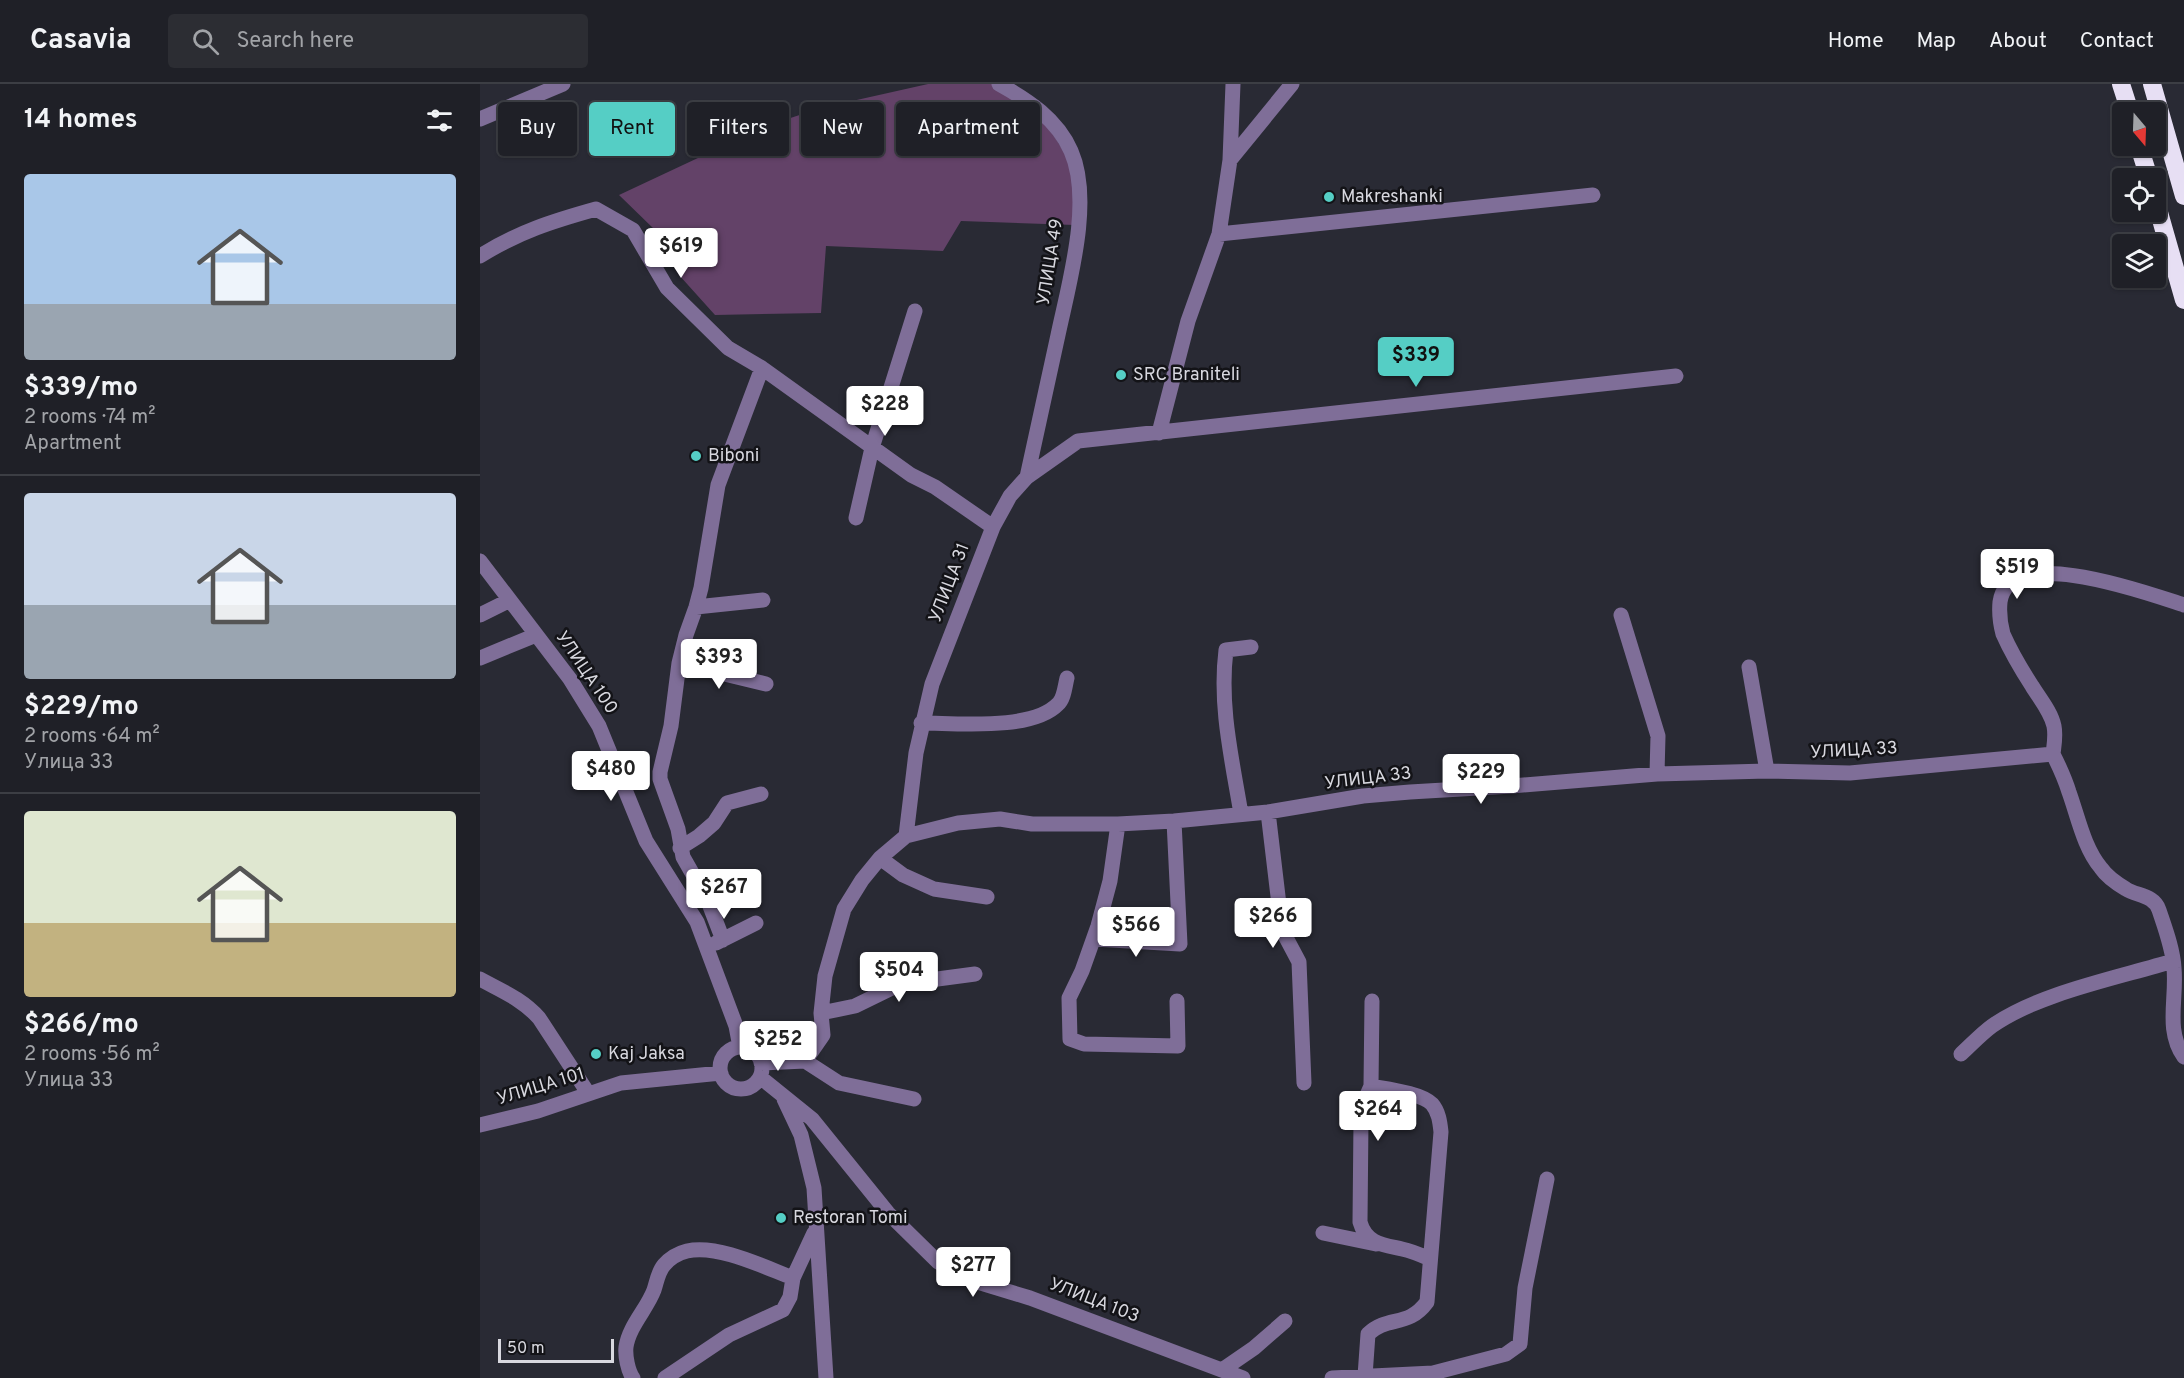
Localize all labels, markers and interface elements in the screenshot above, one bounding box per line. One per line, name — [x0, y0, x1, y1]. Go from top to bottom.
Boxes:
search box — [168, 14, 588, 68]
text: Casavia — [30, 23, 132, 59]
icon: search — [189, 25, 222, 58]
text: Search here — [237, 28, 354, 55]
text: Home — [1828, 28, 1884, 55]
text: Map — [1917, 28, 1956, 55]
text: About — [1989, 28, 2047, 55]
text: Contact — [2080, 28, 2154, 55]
chip: Buy — [498, 102, 577, 156]
chip: Rent — [589, 102, 675, 156]
chip: Filters — [687, 102, 789, 156]
chip: New — [801, 102, 884, 156]
chip: Apartment — [896, 102, 1040, 156]
north arrow — [2112, 102, 2166, 156]
map controls — [2112, 102, 2166, 288]
text: 14 homes — [24, 104, 138, 137]
icon: filters — [423, 104, 456, 137]
button: locate — [2112, 168, 2166, 222]
place label: Makreshanki — [1341, 186, 1443, 209]
marker: Makreshanki — [1322, 190, 1336, 204]
icon: home — [186, 213, 294, 321]
street label: УЛИЦА 49 — [1033, 217, 1069, 307]
pin: $619 — [645, 228, 717, 279]
text: $619 — [659, 234, 703, 260]
button: layers — [2112, 234, 2166, 288]
pin: $339 — [1380, 337, 1452, 388]
text: $339 — [1392, 343, 1440, 369]
place label: SRC Braniteli — [1133, 364, 1240, 387]
marker: SRC Braniteli — [1114, 368, 1128, 382]
text: $339/mo — [24, 372, 138, 405]
pin: $228 — [849, 386, 921, 437]
text: $228 — [860, 392, 910, 418]
text: 2 rooms · 74 m² — [24, 405, 155, 431]
text: Apartment — [24, 431, 122, 457]
place label: Biboni — [708, 445, 759, 468]
marker: Biboni — [689, 449, 703, 463]
icon: home — [186, 532, 294, 640]
street label: УЛИЦА 31 — [924, 540, 976, 626]
pin: $519 — [1981, 549, 2053, 600]
text: $519 — [1995, 555, 2039, 581]
street label: УЛИЦА 100 — [550, 627, 622, 719]
pin: $393 — [683, 639, 755, 690]
text: $393 — [695, 645, 743, 671]
text: $229/mo — [24, 691, 139, 724]
text: 2 rooms · 64 m² — [24, 724, 160, 750]
street label: УЛИЦА 33 — [1810, 737, 1898, 765]
text: Улица 33 — [24, 750, 113, 776]
pin: $480 — [575, 751, 647, 802]
pin: $229 — [1445, 754, 1517, 805]
text: $480 — [586, 757, 636, 783]
text: $229 — [1457, 760, 1505, 786]
street label: УЛИЦА 33 — [1323, 762, 1413, 796]
icon: home — [186, 850, 294, 958]
pin: $267 — [688, 869, 760, 920]
text: $267 — [700, 875, 748, 901]
pin: $266 — [1237, 898, 1309, 949]
text: $266 — [1249, 904, 1297, 930]
pin: $566 — [1100, 907, 1172, 958]
text: $566 — [1112, 913, 1160, 939]
pin: $504 — [863, 952, 935, 1003]
text: $504 — [874, 958, 924, 984]
text: $266/mo — [24, 1009, 139, 1042]
pin: $252 — [742, 1021, 814, 1072]
text: $252 — [754, 1027, 802, 1053]
text: 2 rooms · 56 m² — [24, 1042, 160, 1068]
place label: Kaj Jaksa — [608, 1043, 685, 1066]
marker: Kaj Jaksa — [589, 1047, 603, 1061]
street label: УЛИЦА 101 — [494, 1063, 588, 1111]
text: Улица 33 — [24, 1068, 113, 1094]
pin: $264 — [1342, 1091, 1414, 1142]
text: $264 — [1353, 1097, 1403, 1123]
place label: Restoran Tomi — [793, 1207, 908, 1230]
marker: Restoran Tomi — [774, 1211, 788, 1225]
pin: $277 — [937, 1247, 1009, 1298]
text: $277 — [950, 1253, 996, 1279]
street label: УЛИЦА 103 — [1046, 1273, 1142, 1329]
scale bar — [498, 1336, 614, 1364]
text: 50 m — [507, 1339, 545, 1359]

